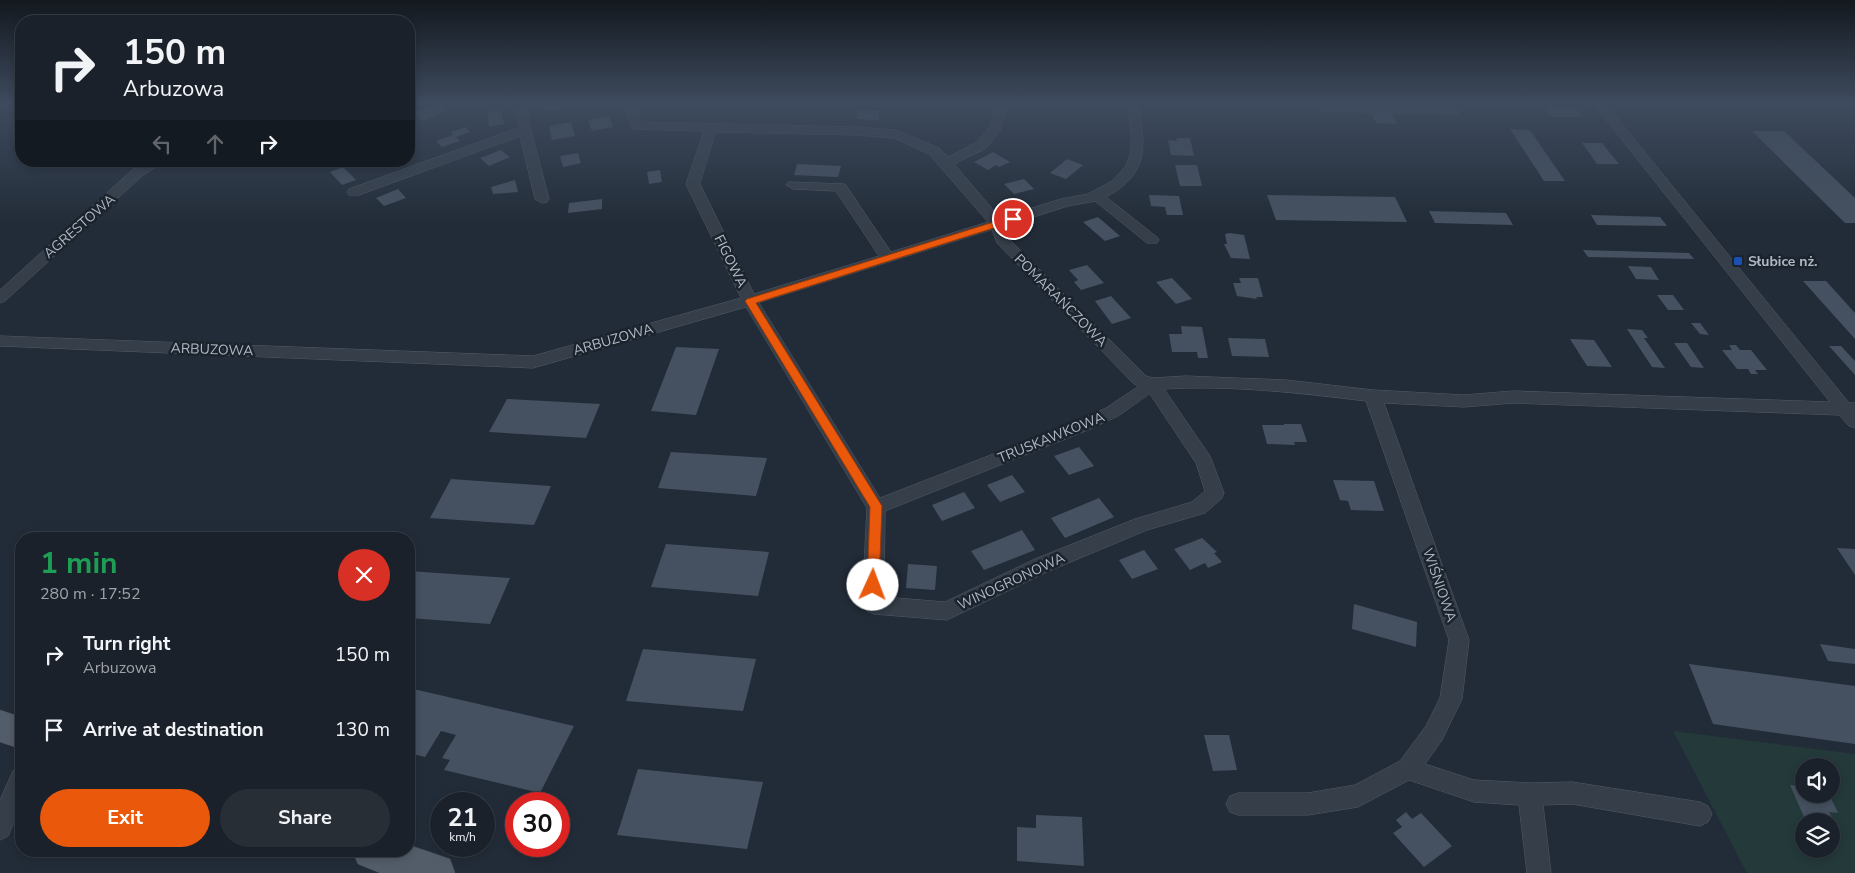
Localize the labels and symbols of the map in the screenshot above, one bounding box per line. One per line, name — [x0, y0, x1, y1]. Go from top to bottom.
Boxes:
street label: AGRESTOWA — [39, 190, 119, 263]
pin — [992, 198, 1034, 240]
street label: FIGOWA — [710, 232, 752, 291]
street label: POMARAŃCZOWA — [1010, 250, 1111, 351]
place label: Słubice nż. — [1748, 252, 1818, 271]
marker: Słubice nż. — [1732, 255, 1744, 267]
street label: ARBUZOWA — [571, 319, 655, 360]
street label: ARBUZOWA — [170, 339, 254, 360]
street label: TRUSKAWKOWA — [995, 407, 1107, 468]
street label: WIŚNIOWA — [1418, 546, 1461, 625]
street label: WINOGRONOWA — [955, 548, 1068, 615]
position arrow — [846, 558, 898, 610]
speed limit sign: 30 — [505, 792, 570, 857]

